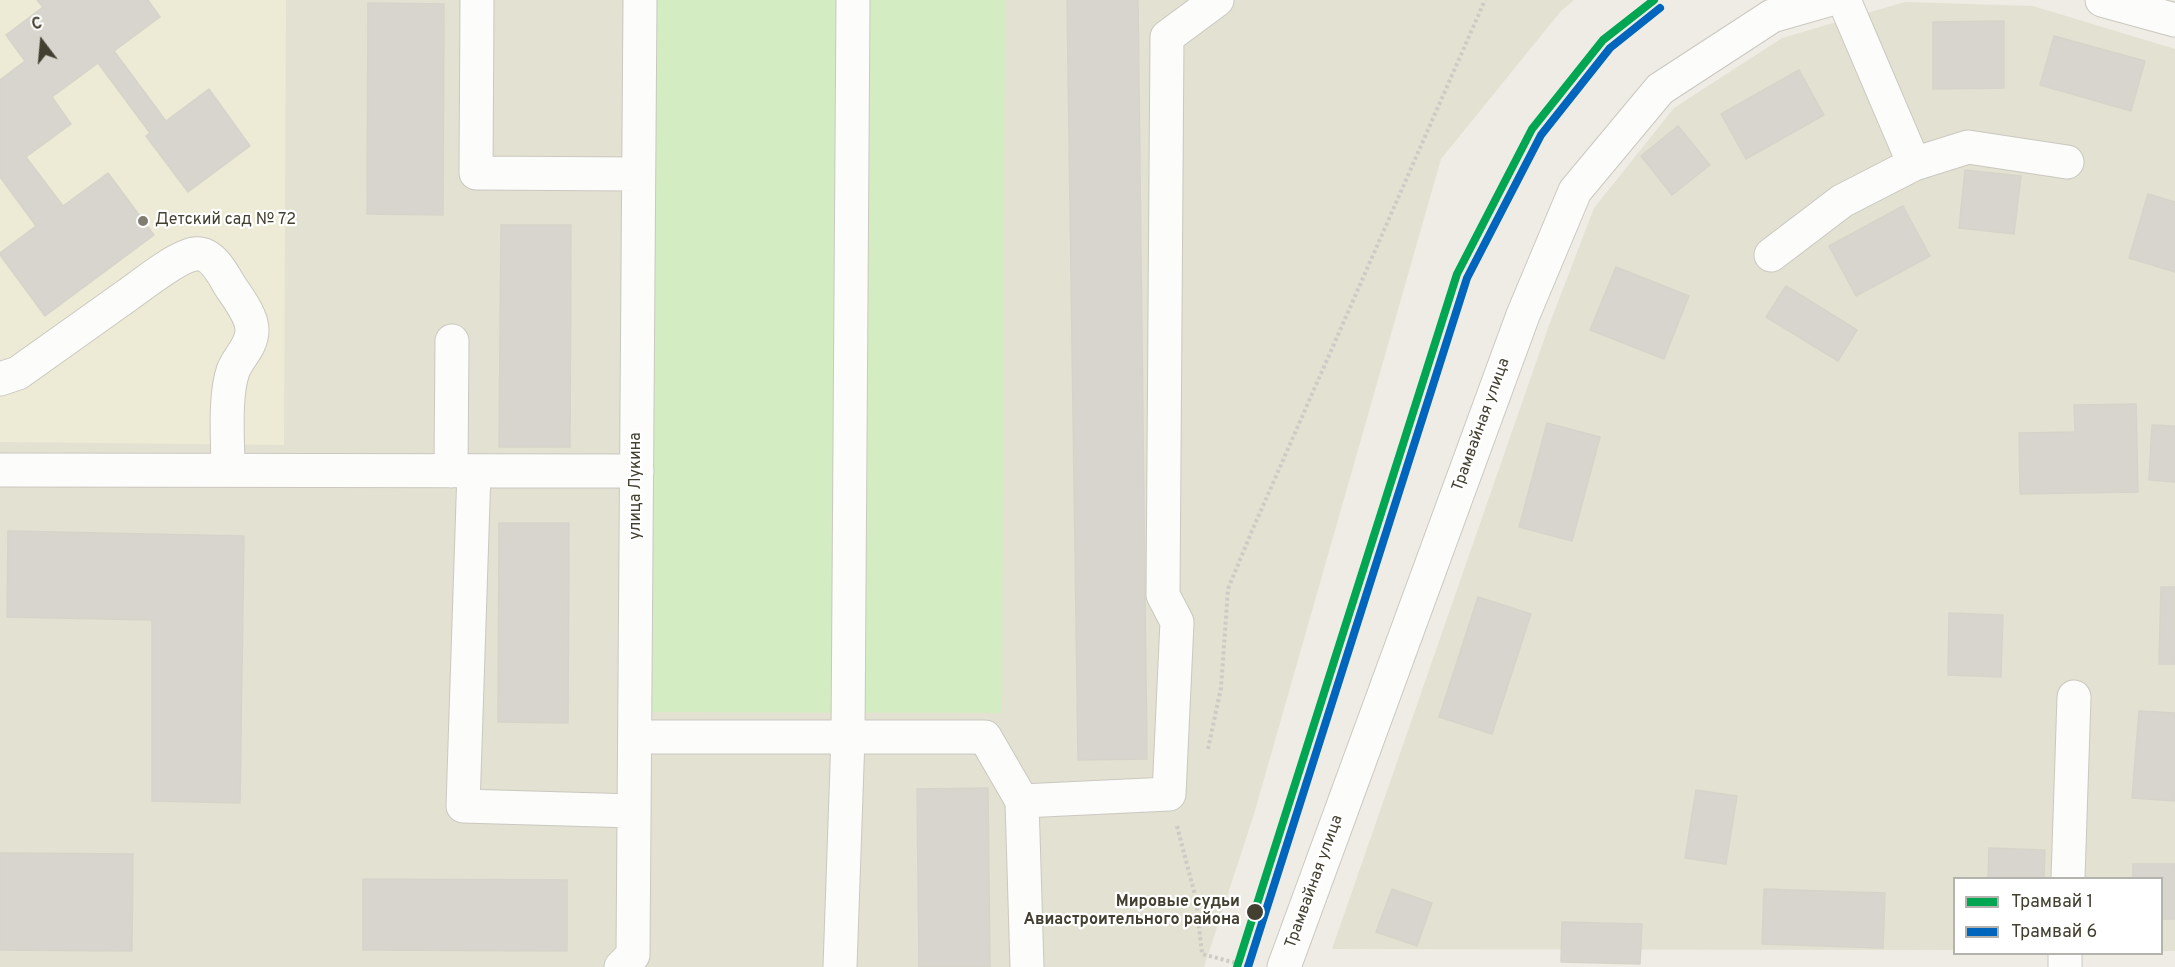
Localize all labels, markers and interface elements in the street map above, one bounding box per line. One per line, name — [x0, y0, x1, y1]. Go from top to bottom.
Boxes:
north arrow — [12, 12, 72, 72]
text: С — [29, 14, 45, 36]
place label: Детский сад № 72 — [155, 211, 296, 231]
marker: Детский сад № 72 — [136, 214, 150, 228]
street label: Трамвайная улица — [1449, 356, 1515, 494]
street label: улица Лукина — [627, 432, 647, 540]
street label: Трамвайная улица — [1282, 813, 1348, 951]
legend — [1953, 877, 2163, 955]
text: Трамвай 1 — [2011, 891, 2093, 914]
place label: Мировые судьи Авиастроительного района — [1023, 893, 1240, 931]
marker: Мировые судьи Авиастроительного района — [1245, 902, 1265, 922]
text: Трамвай 6 — [2011, 921, 2097, 944]

